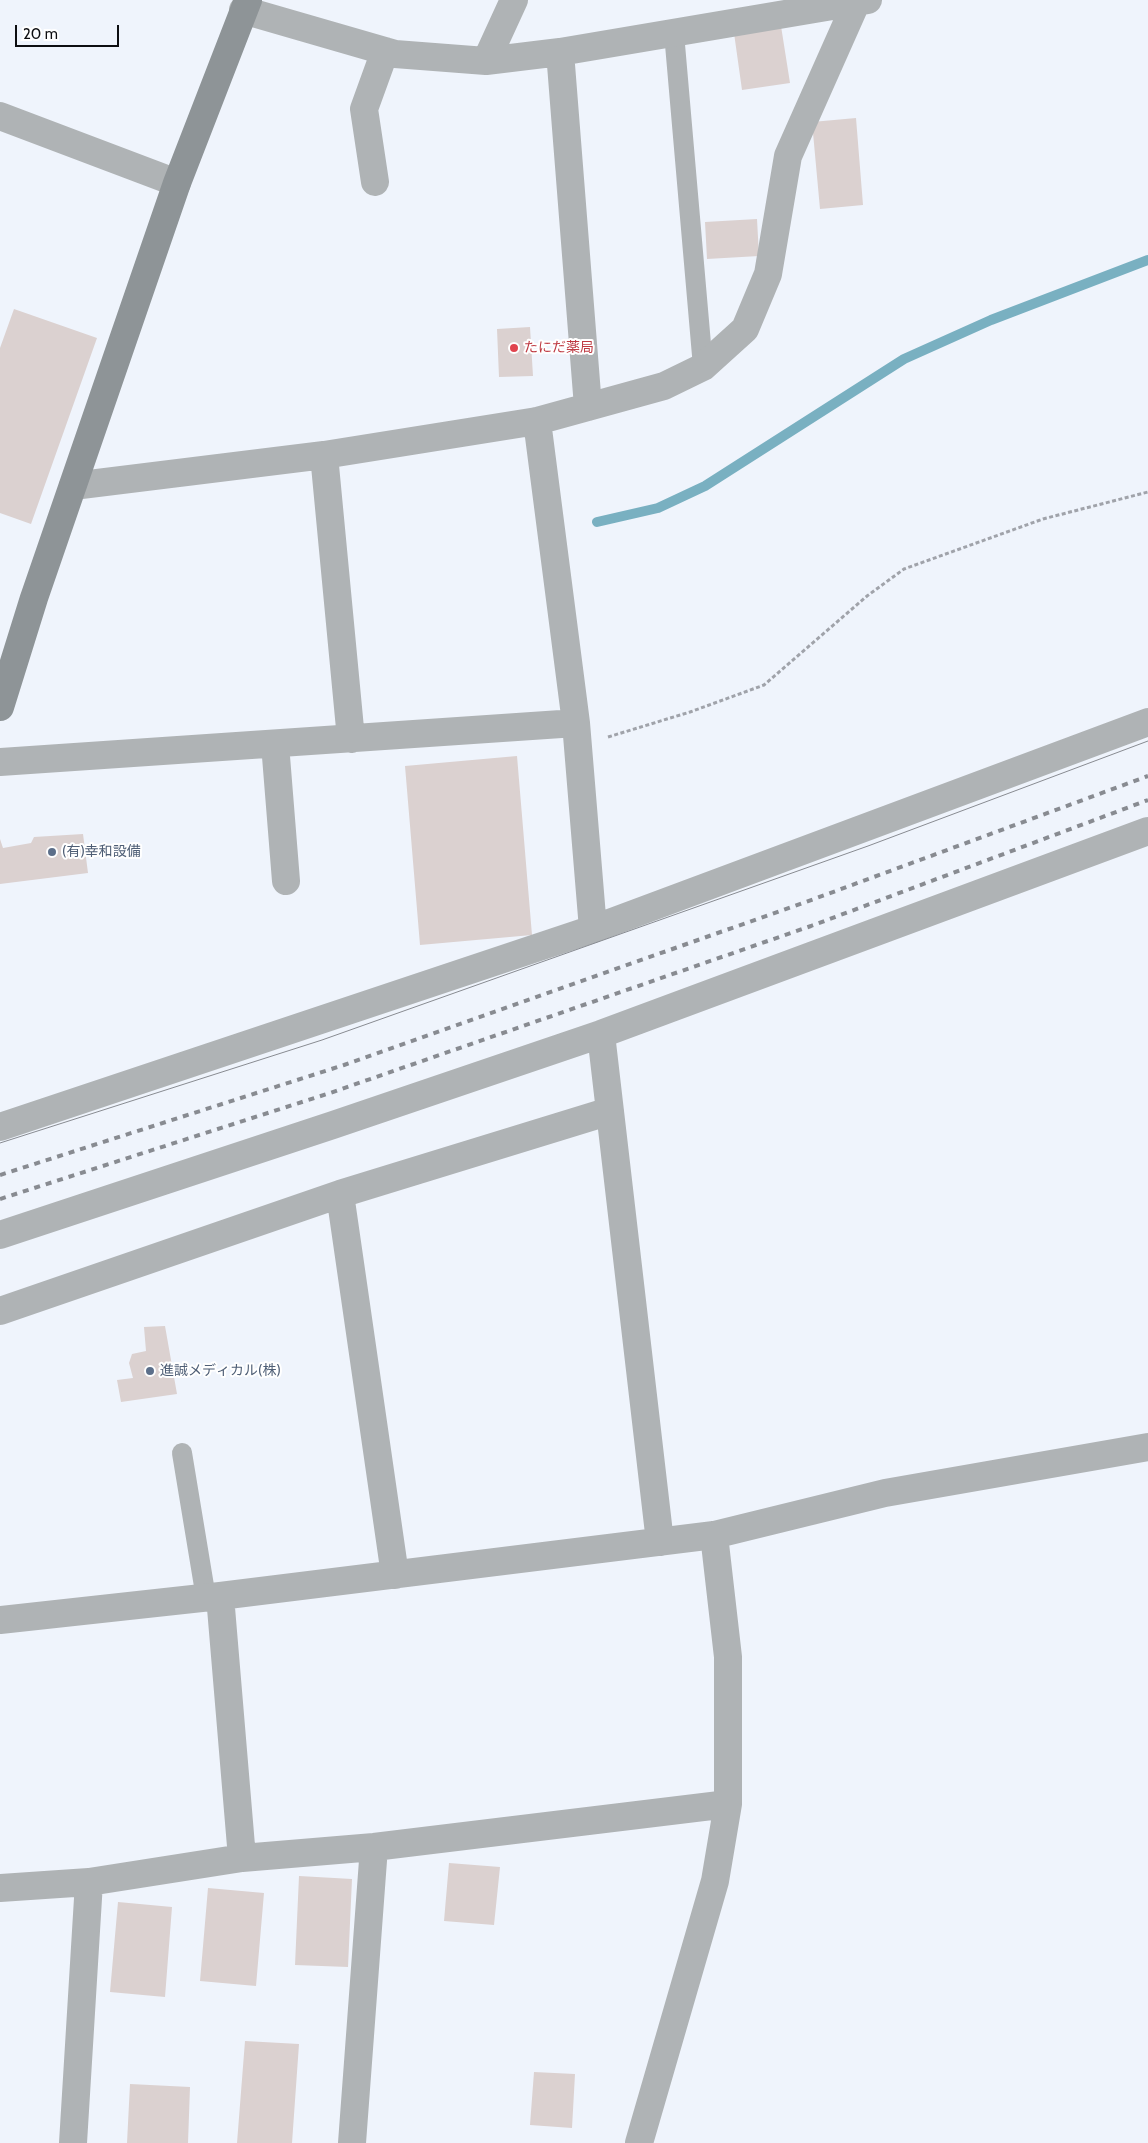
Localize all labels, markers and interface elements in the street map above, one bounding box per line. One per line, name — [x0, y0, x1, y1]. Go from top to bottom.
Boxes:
scale bar — [18, 15, 121, 47]
text: 20 m — [23, 25, 58, 43]
place label: たにだ薬局 — [524, 340, 594, 356]
marker: たにだ薬局 — [508, 342, 520, 354]
place label: (有)幸和設備 — [62, 844, 141, 860]
marker: (有)幸和設備 — [46, 846, 58, 858]
place label: 進誠メディカル(株) — [160, 1363, 281, 1379]
marker: 進誠メディカル(株) — [144, 1365, 156, 1377]

